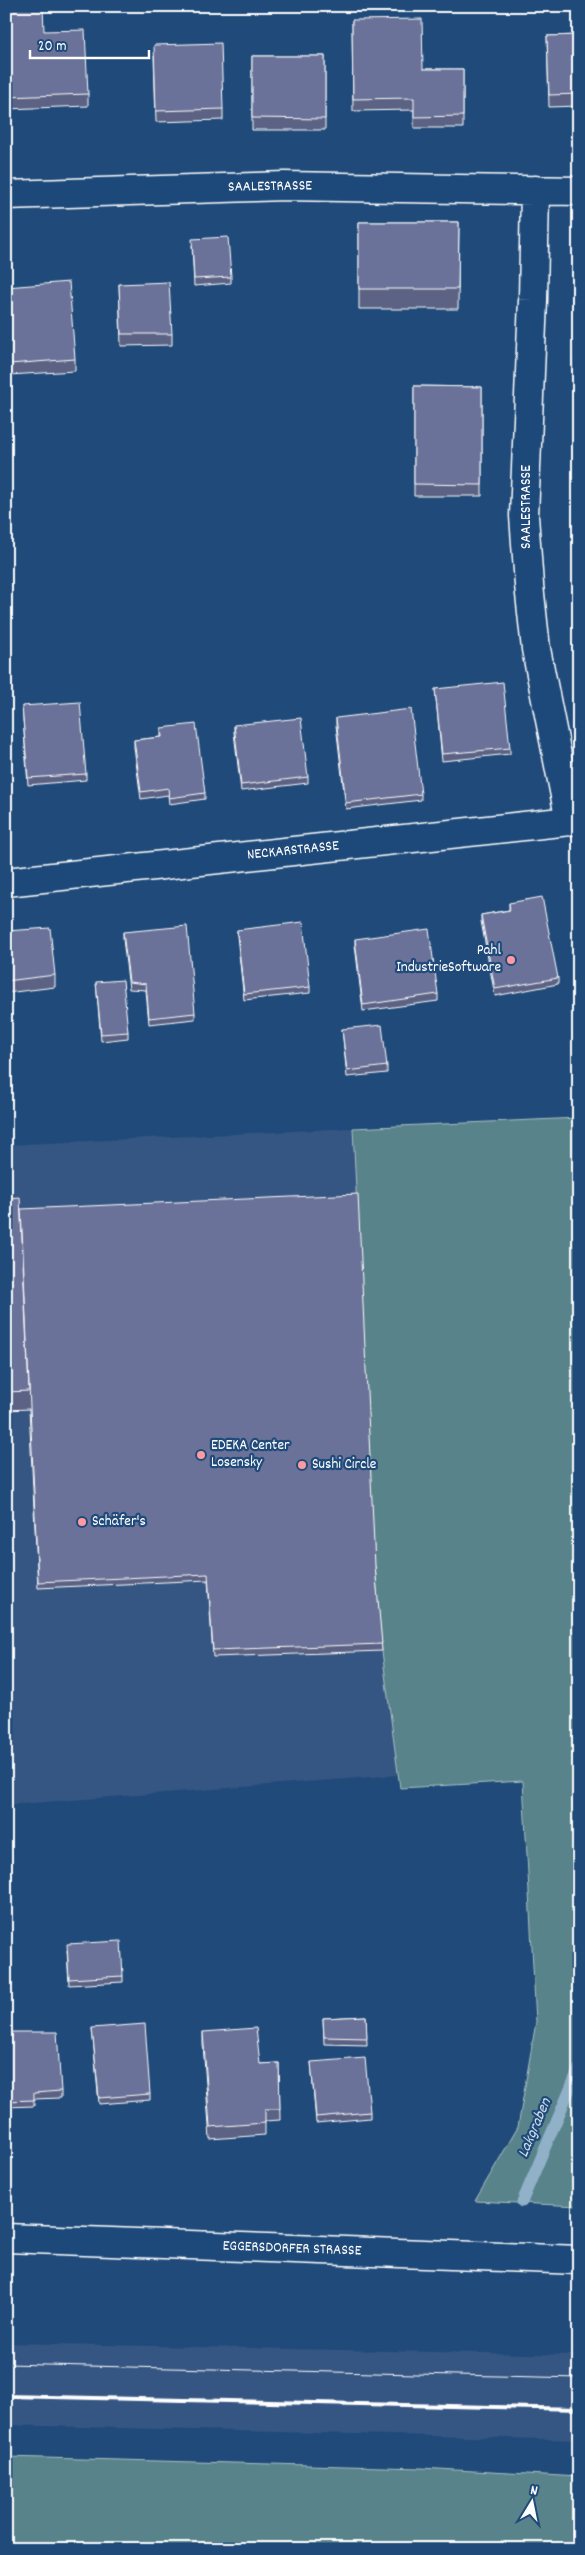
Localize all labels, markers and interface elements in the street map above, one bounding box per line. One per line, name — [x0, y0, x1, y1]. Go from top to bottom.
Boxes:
scale bar — [30, 28, 149, 60]
text: 20 m — [38, 36, 66, 58]
street label: SAALESTRASSE — [228, 175, 312, 199]
street label: SAALESTRASSE — [516, 465, 538, 549]
street label: NECKARSTRASSE — [246, 835, 340, 867]
place label: Pahl IndustrieSoftware — [396, 940, 501, 979]
marker: Pahl IndustrieSoftware — [505, 954, 517, 966]
place label: EDEKA Center Losensky — [211, 1435, 290, 1474]
marker: EDEKA Center Losensky — [195, 1449, 207, 1461]
place label: Sushi Circle — [312, 1454, 377, 1476]
marker: Sushi Circle — [296, 1459, 308, 1471]
place label: Schäfer's — [92, 1511, 146, 1533]
marker: Schäfer's — [76, 1516, 88, 1528]
water label: Lakgraben — [512, 2094, 558, 2161]
street label: EGGERSDORFER STRASSE — [222, 2236, 362, 2262]
north arrow — [508, 2478, 558, 2528]
text: N — [529, 2481, 539, 2502]

